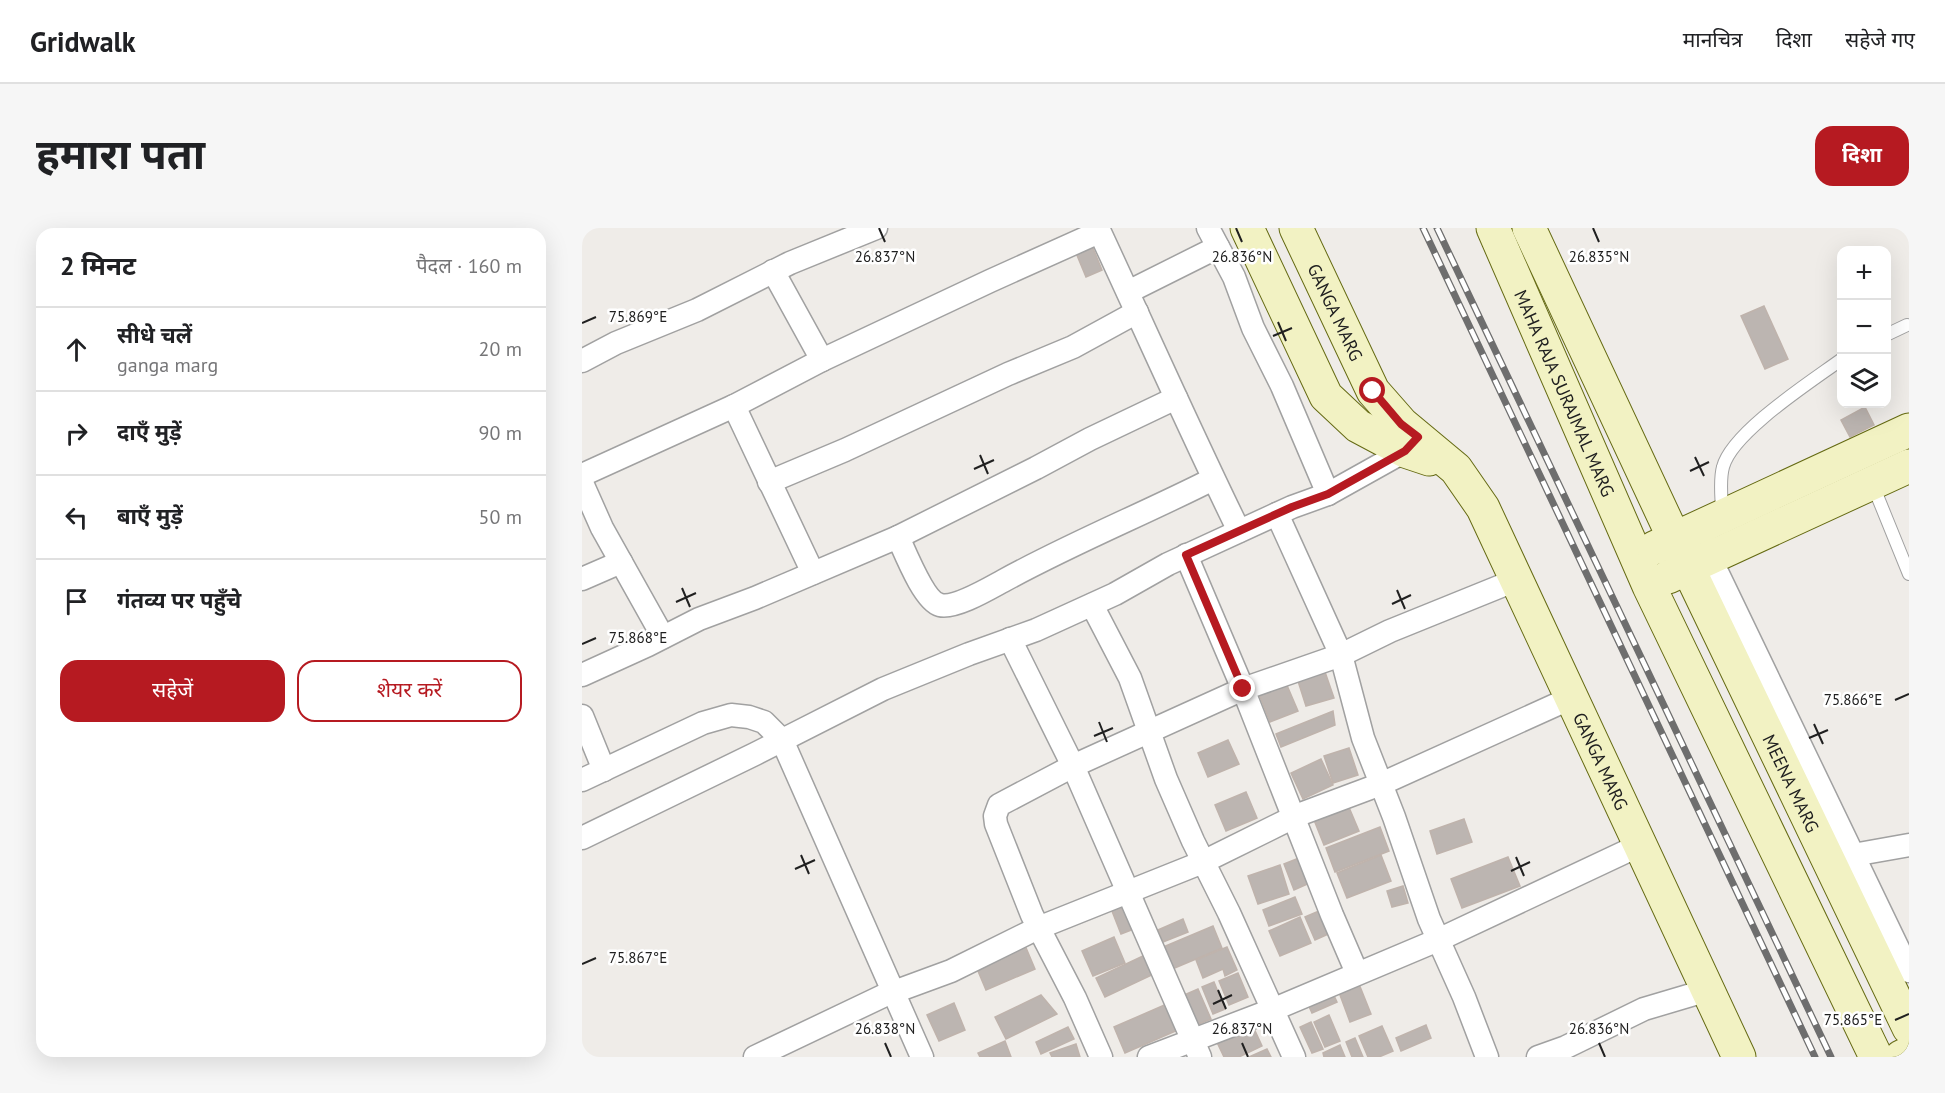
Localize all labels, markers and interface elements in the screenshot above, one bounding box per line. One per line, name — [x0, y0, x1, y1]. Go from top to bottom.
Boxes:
text: Gridwalk — [30, 23, 136, 60]
text: मानचित्र — [1683, 26, 1743, 53]
text: दिशा — [1776, 26, 1812, 53]
text: सहेजे गए — [1845, 26, 1915, 53]
text: हमारा पता — [36, 126, 205, 181]
button: दिशा — [1815, 126, 1909, 186]
map controls — [1837, 246, 1891, 408]
button: + — [1837, 246, 1891, 300]
text: 26.837°N — [855, 247, 915, 266]
text: 26.836°N — [1212, 247, 1272, 266]
text: 26.835°N — [1569, 247, 1629, 266]
text: 2 मिनट — [60, 249, 136, 282]
text: पैदल · 160 m — [416, 253, 522, 279]
street label: GANGA MARG — [1303, 260, 1369, 364]
street label: MAHA RAJA SURAJMAL MARG — [1510, 286, 1620, 500]
button: − — [1837, 300, 1891, 354]
text: 75.869°E — [609, 307, 667, 326]
text: सीधे चलें — [117, 321, 192, 349]
icon: ahead — [60, 333, 93, 366]
text: 20 m — [479, 336, 522, 362]
text: ganga marg — [117, 352, 218, 378]
button: layers — [1837, 354, 1891, 408]
route start — [1359, 377, 1385, 403]
icon: right — [60, 417, 93, 450]
text: दाएँ मुड़ें — [117, 418, 182, 446]
text: 90 m — [479, 420, 522, 446]
icon: left — [60, 501, 93, 534]
text: बाएँ मुड़ें — [117, 502, 183, 530]
text: 50 m — [479, 504, 522, 530]
icon: arrive — [60, 585, 93, 618]
text: गंतव्य पर पहुँचे — [117, 586, 241, 614]
text: 75.868°E — [609, 628, 667, 647]
button: सहेजें — [60, 660, 285, 722]
button: शेयर करें — [297, 660, 522, 722]
route end — [1229, 675, 1255, 701]
text: 75.866°E — [1824, 690, 1882, 709]
street label: GANGA MARG — [1568, 708, 1634, 813]
street label: MEENA MARG — [1758, 730, 1825, 836]
text: 75.867°E — [609, 948, 667, 967]
text: 75.865°E — [1824, 1010, 1882, 1029]
text: 26.838°N — [855, 1019, 915, 1038]
text: 26.837°N — [1212, 1019, 1272, 1038]
text: 26.836°N — [1569, 1019, 1629, 1038]

